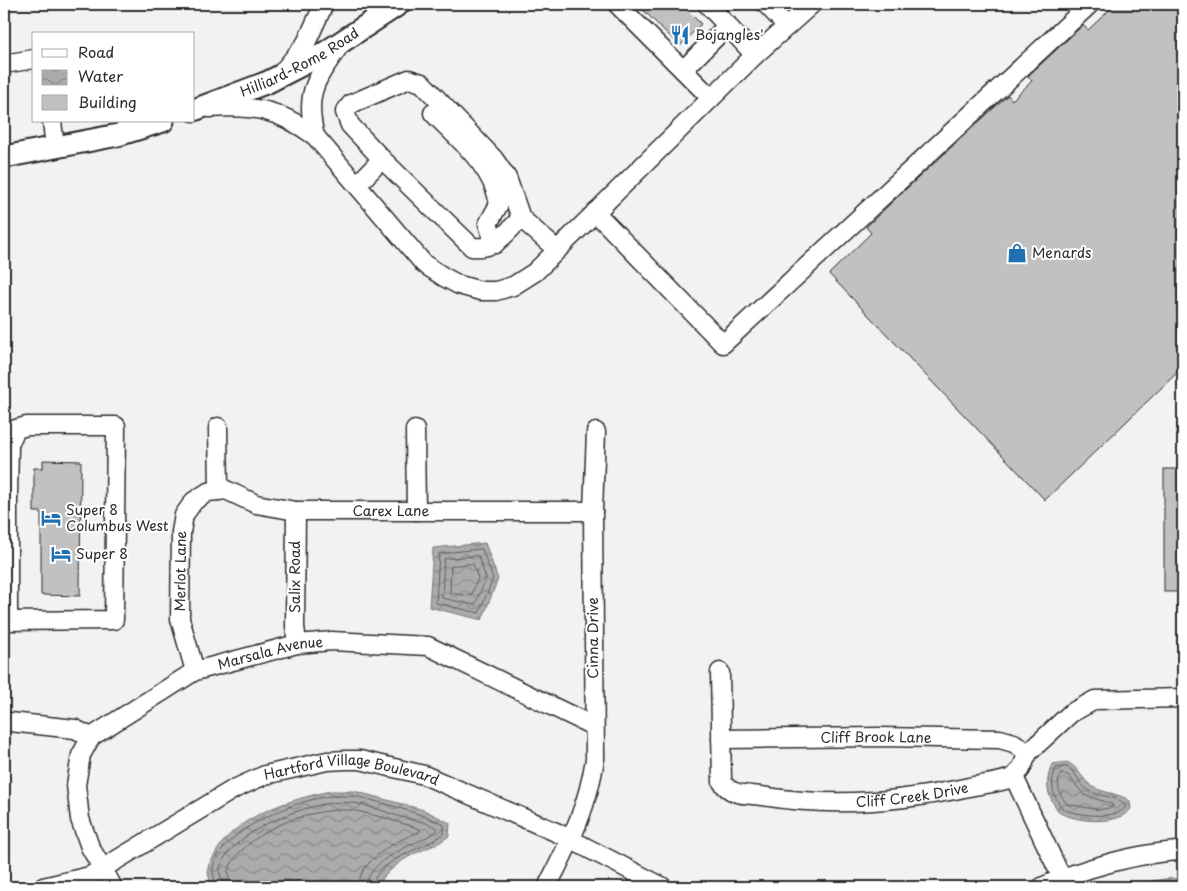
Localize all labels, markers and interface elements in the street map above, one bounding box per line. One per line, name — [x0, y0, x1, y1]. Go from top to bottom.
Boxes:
street label: Hilliard-Rome Road — [237, 22, 363, 102]
restaurant icon: Bojangles' — [669, 24, 691, 46]
place label: Bojangles' — [695, 24, 764, 45]
legend — [32, 32, 195, 122]
text: Road — [78, 40, 114, 63]
text: Water — [78, 64, 123, 87]
text: Building — [78, 90, 137, 113]
shop icon: Menards — [1006, 242, 1028, 264]
place label: Menards — [1032, 242, 1092, 263]
place label: Super 8 Columbus West — [66, 499, 169, 536]
street label: Carex Lane — [353, 500, 429, 521]
hotel icon: Super 8 Columbus West — [40, 507, 62, 529]
street label: Merlot Lane — [169, 530, 191, 612]
street label: Salix Road — [284, 541, 305, 613]
hotel icon: Super 8 — [50, 543, 72, 565]
place label: Super 8 — [76, 543, 128, 564]
street label: Cinna Drive — [582, 597, 603, 679]
street label: Marsala Avenue — [215, 631, 324, 675]
street label: Cliff Brook Lane — [820, 726, 932, 748]
text: Hartford Village Boulevard — [262, 749, 443, 791]
street label: Hartford Village Boulevard — [261, 772, 441, 792]
street label: Cliff Creek Drive — [855, 776, 970, 812]

